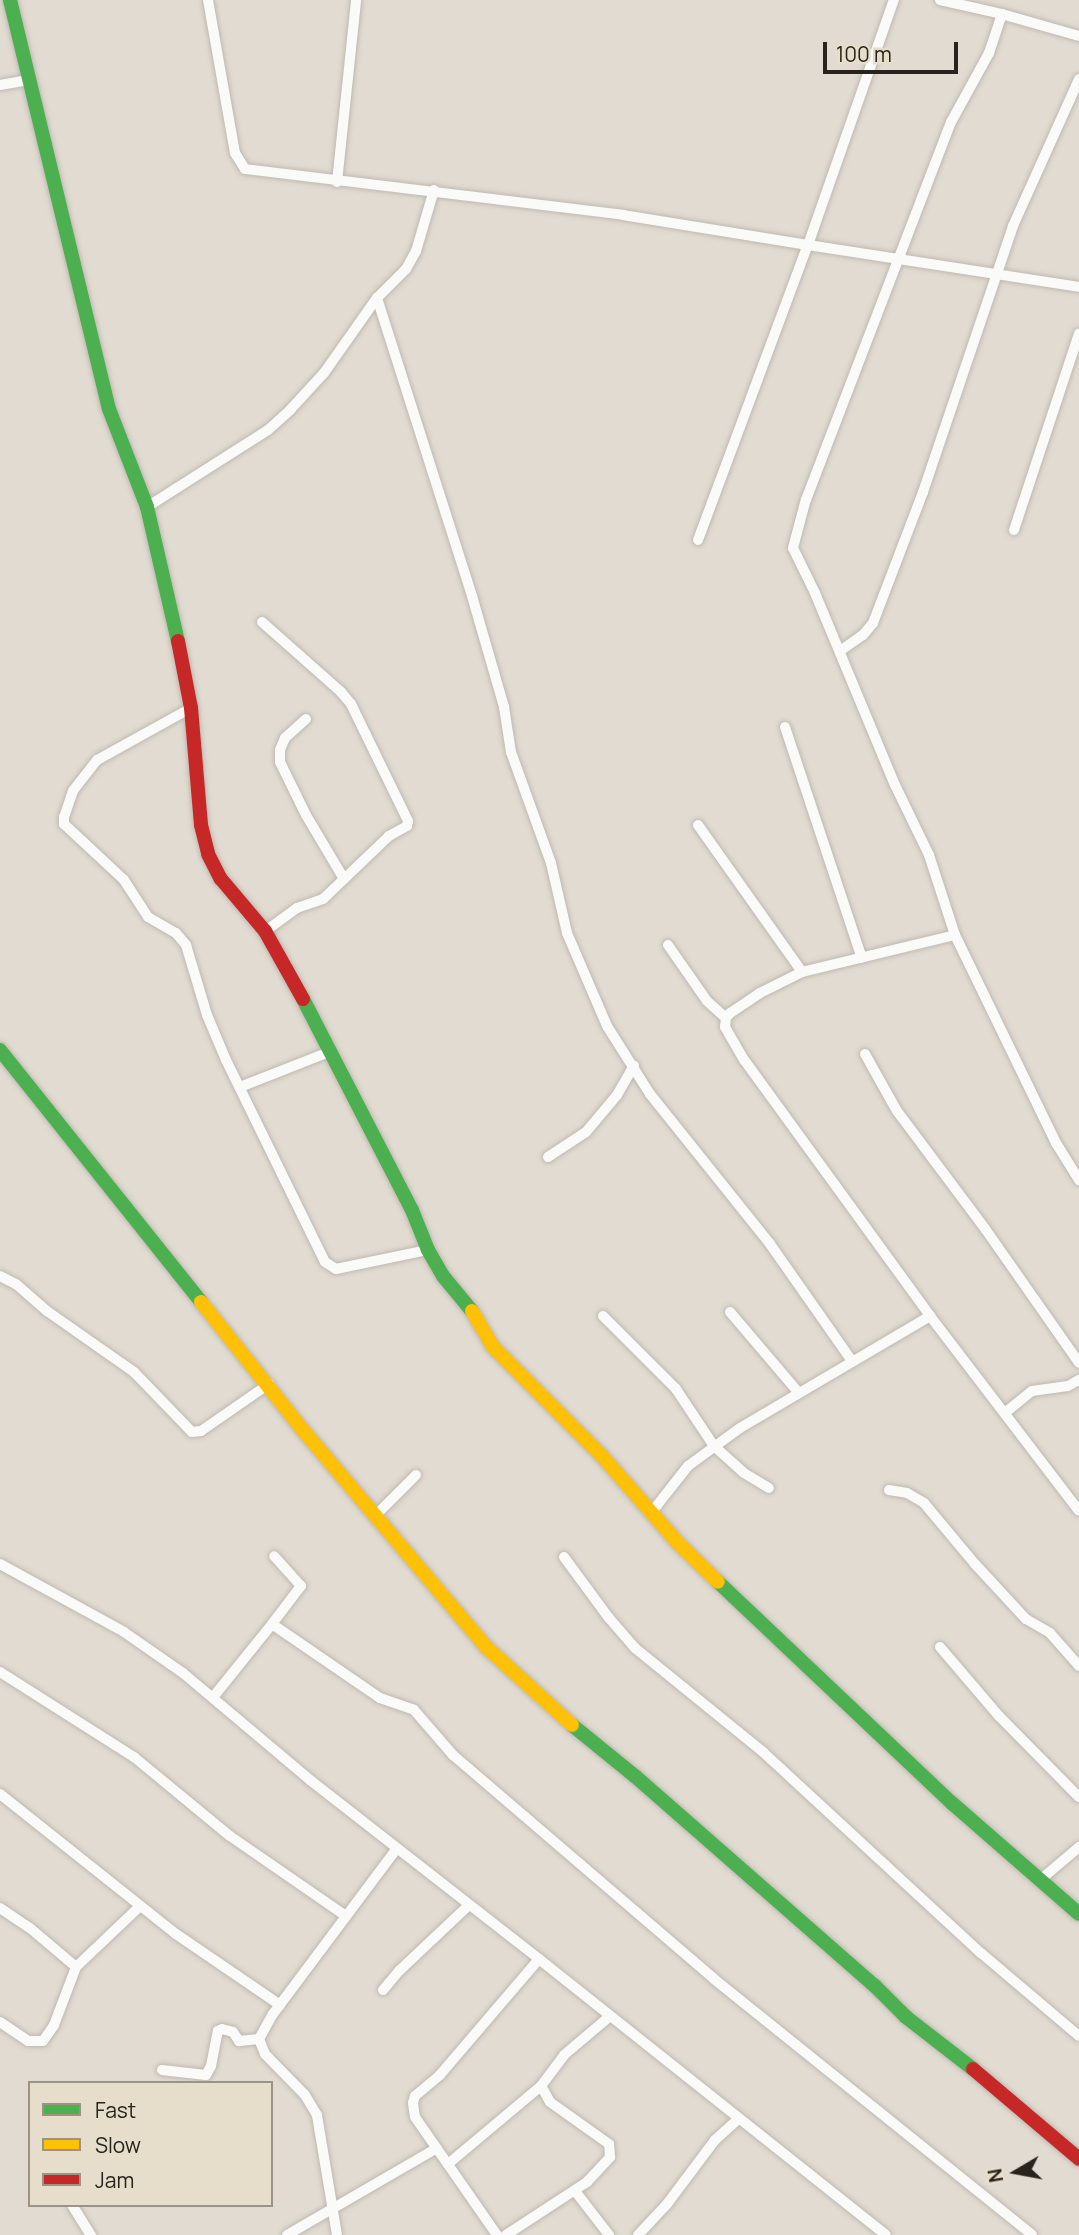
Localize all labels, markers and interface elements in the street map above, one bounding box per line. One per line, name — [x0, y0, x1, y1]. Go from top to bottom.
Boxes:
scale bar — [827, 28, 962, 72]
text: 100 m — [836, 40, 892, 68]
legend — [28, 2081, 273, 2207]
text: Fast — [95, 2096, 136, 2124]
text: Slow — [95, 2131, 141, 2159]
north arrow — [981, 2137, 1051, 2207]
text: Jam — [95, 2166, 134, 2194]
text: N — [981, 2167, 1009, 2185]

